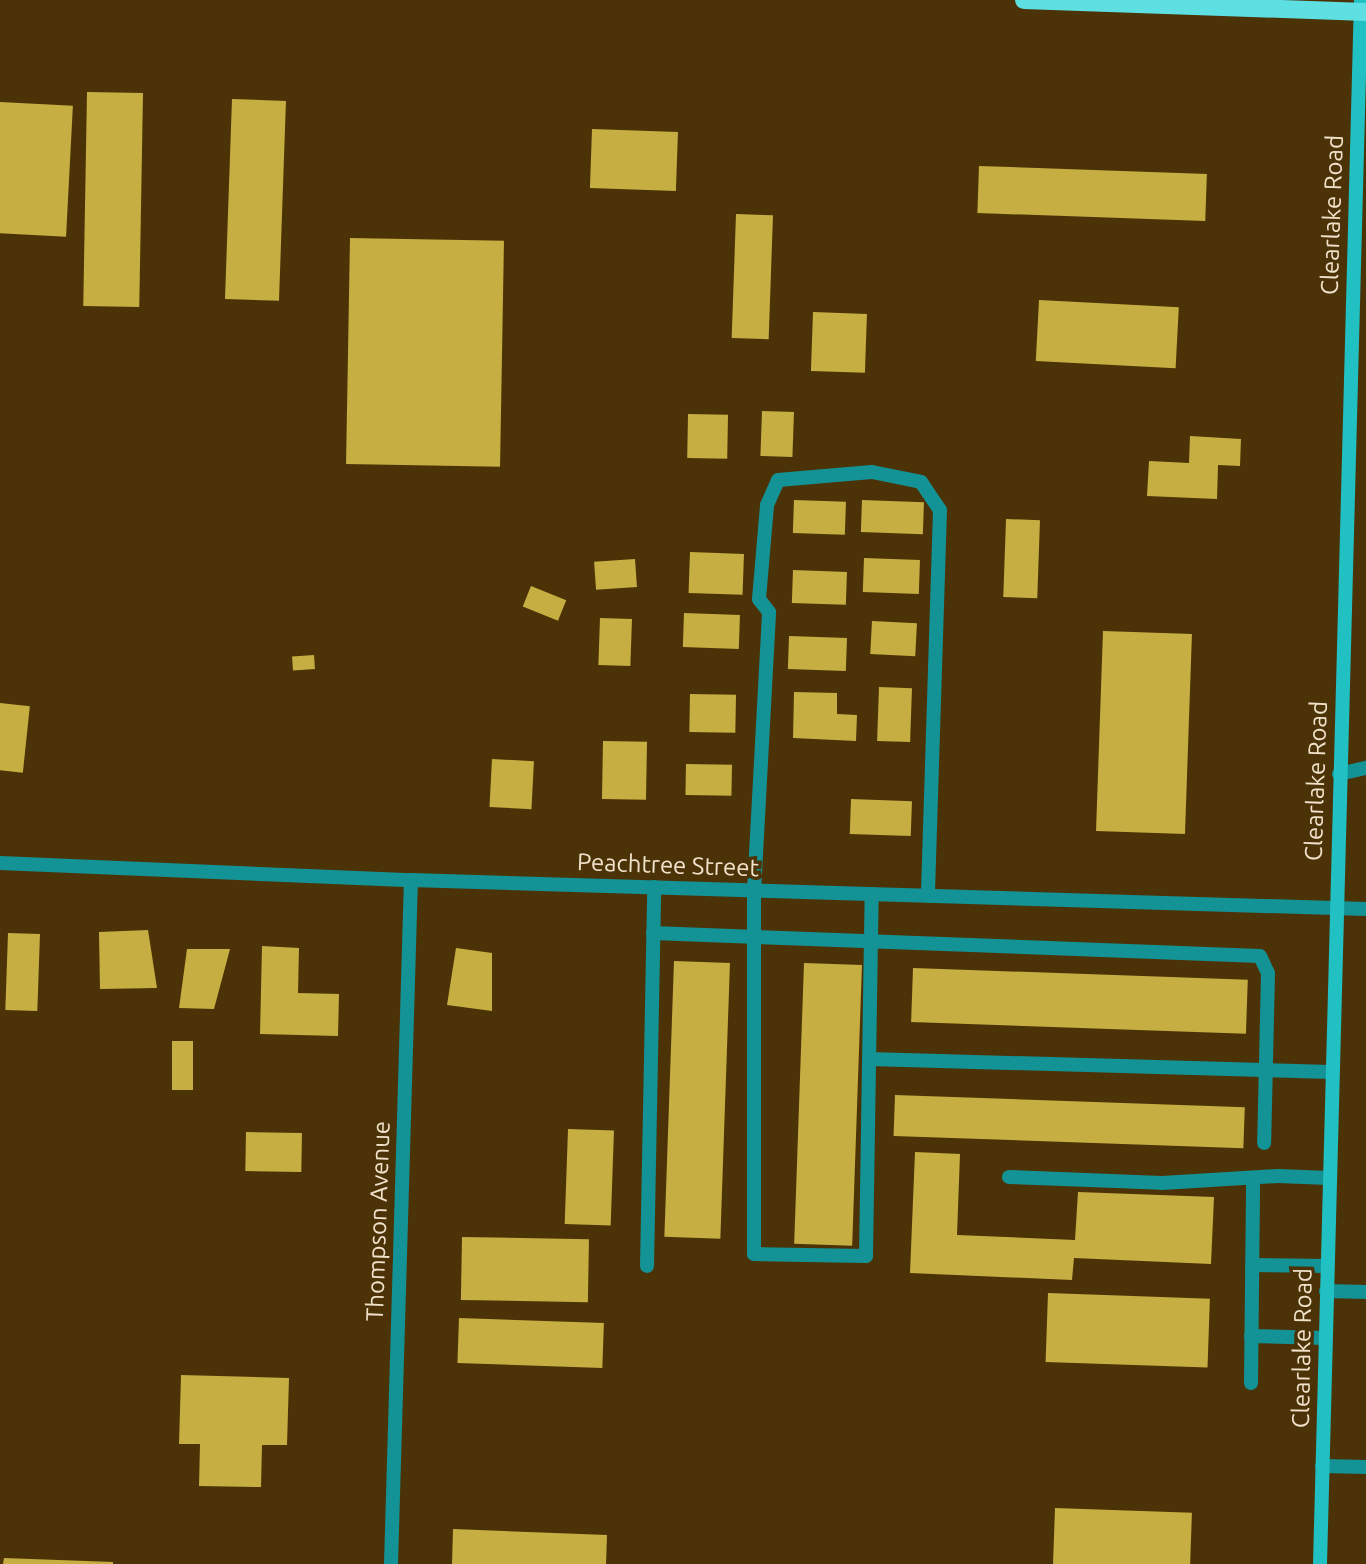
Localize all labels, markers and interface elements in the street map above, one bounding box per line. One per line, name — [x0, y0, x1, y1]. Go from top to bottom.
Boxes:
street label: Clearlake Road — [1315, 134, 1349, 296]
street label: Clearlake Road — [1299, 700, 1333, 862]
street label: Peachtree Street — [577, 847, 759, 883]
street label: Thompson Avenue — [360, 1120, 396, 1322]
street label: Clearlake Road — [1286, 1268, 1318, 1428]

